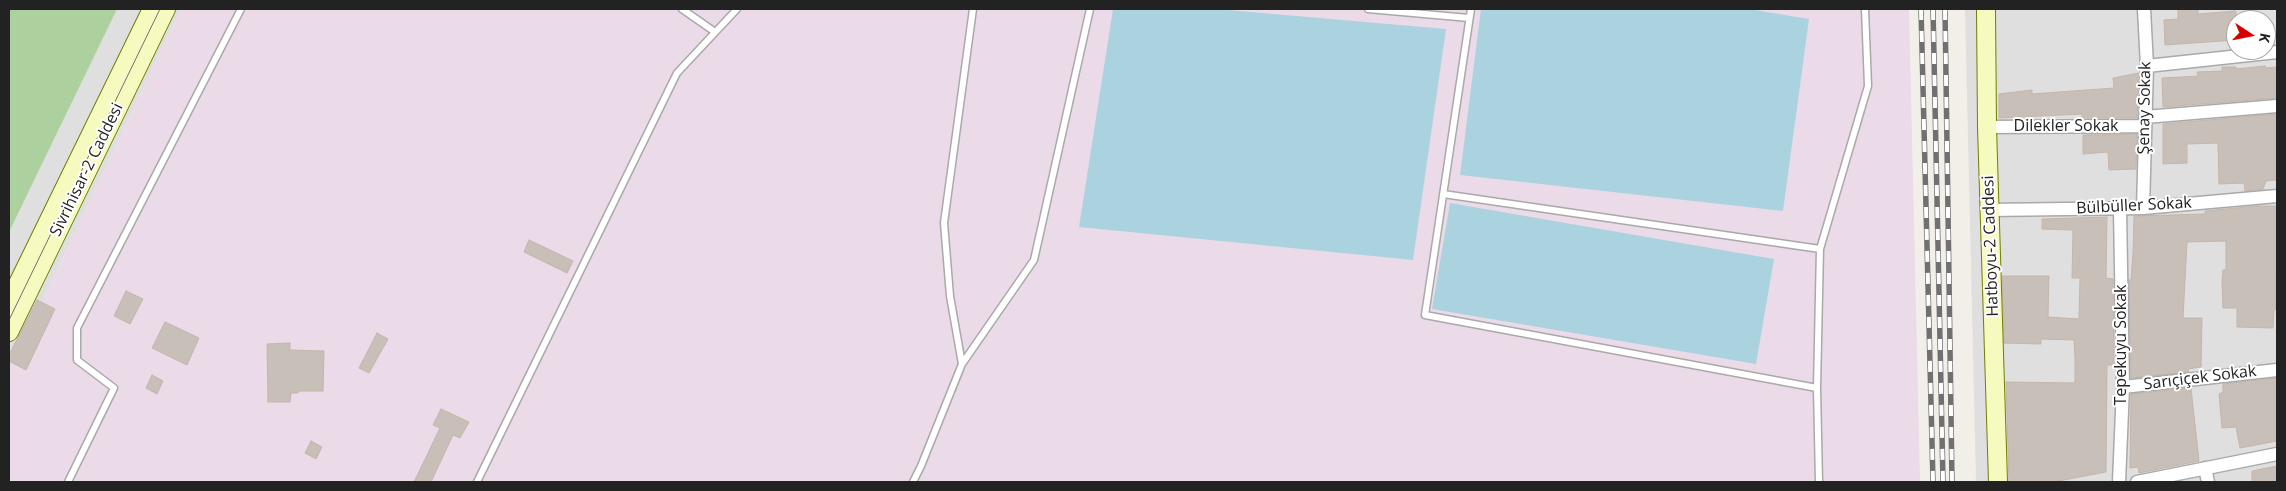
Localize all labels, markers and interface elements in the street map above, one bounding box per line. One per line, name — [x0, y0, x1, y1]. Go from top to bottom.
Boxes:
north arrow — [2226, 10, 2276, 60]
text: K — [2255, 31, 2275, 44]
street label: Şenay Sokak — [2135, 61, 2155, 155]
street label: Sivrihisar-2 Caddesi — [46, 100, 128, 240]
street label: Dilekler Sokak — [2014, 116, 2118, 136]
street label: Hatboyu-2 Caddesi — [1979, 175, 2003, 317]
street label: Bülbüller Sokak — [2076, 193, 2192, 219]
street label: Tepekuyu Sokak — [2111, 285, 2131, 405]
street label: Sarıçiçek Sokak — [2143, 362, 2257, 394]

